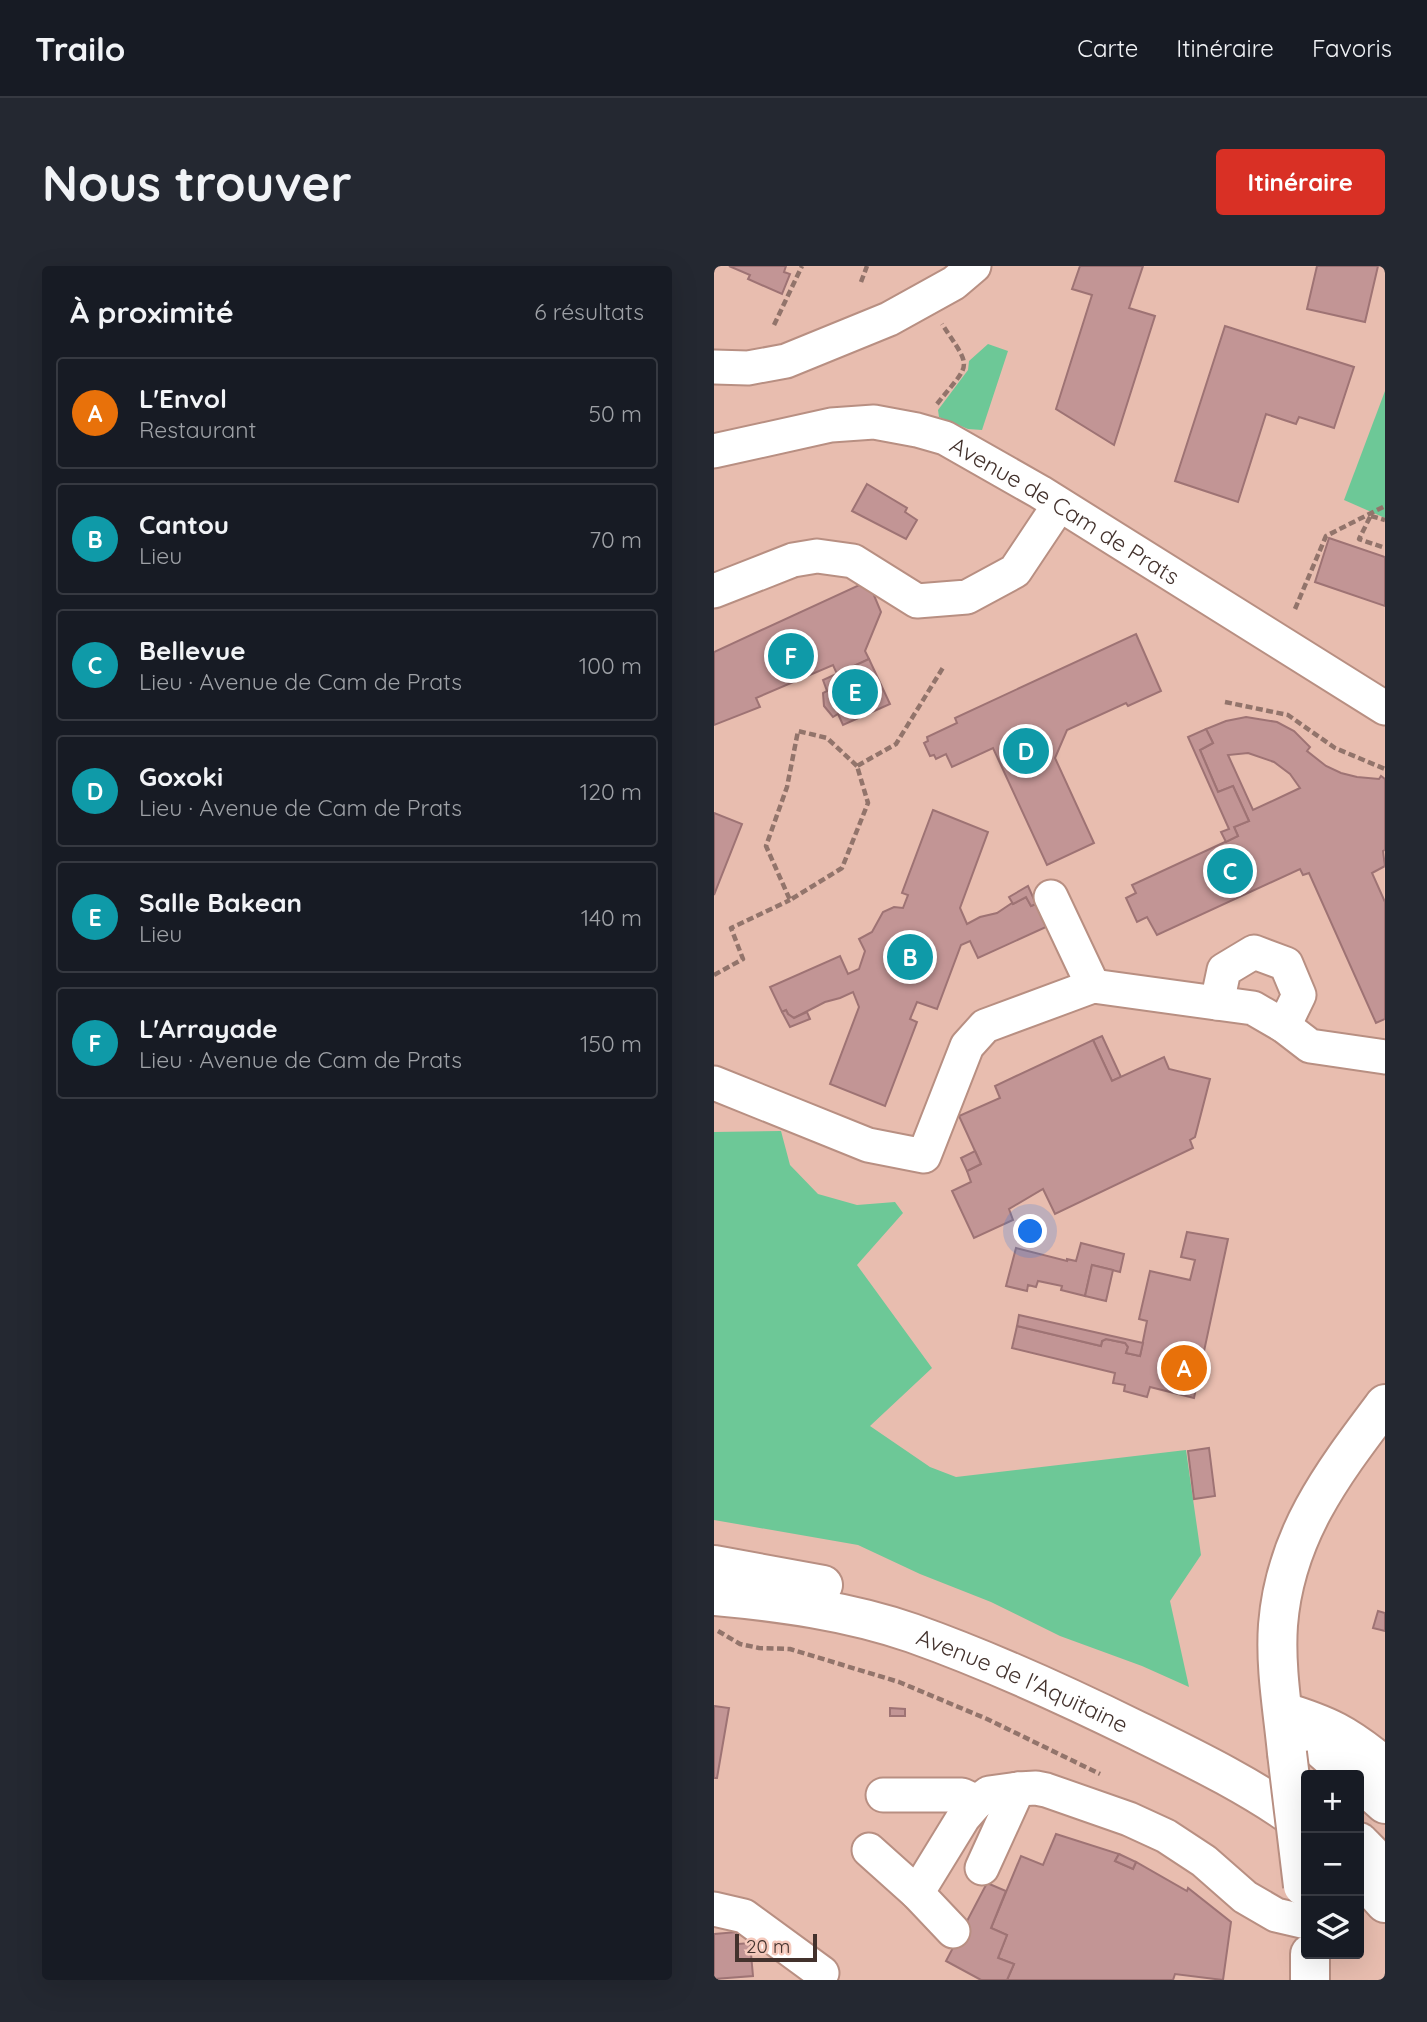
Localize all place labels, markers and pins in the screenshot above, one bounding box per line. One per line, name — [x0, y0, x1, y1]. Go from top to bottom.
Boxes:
pin: F — [768, 630, 814, 682]
pin: E — [832, 666, 878, 718]
pin: D — [1003, 725, 1049, 777]
pin: C — [1207, 845, 1253, 897]
pin: B — [887, 931, 933, 983]
pin: A — [1161, 1342, 1207, 1394]

